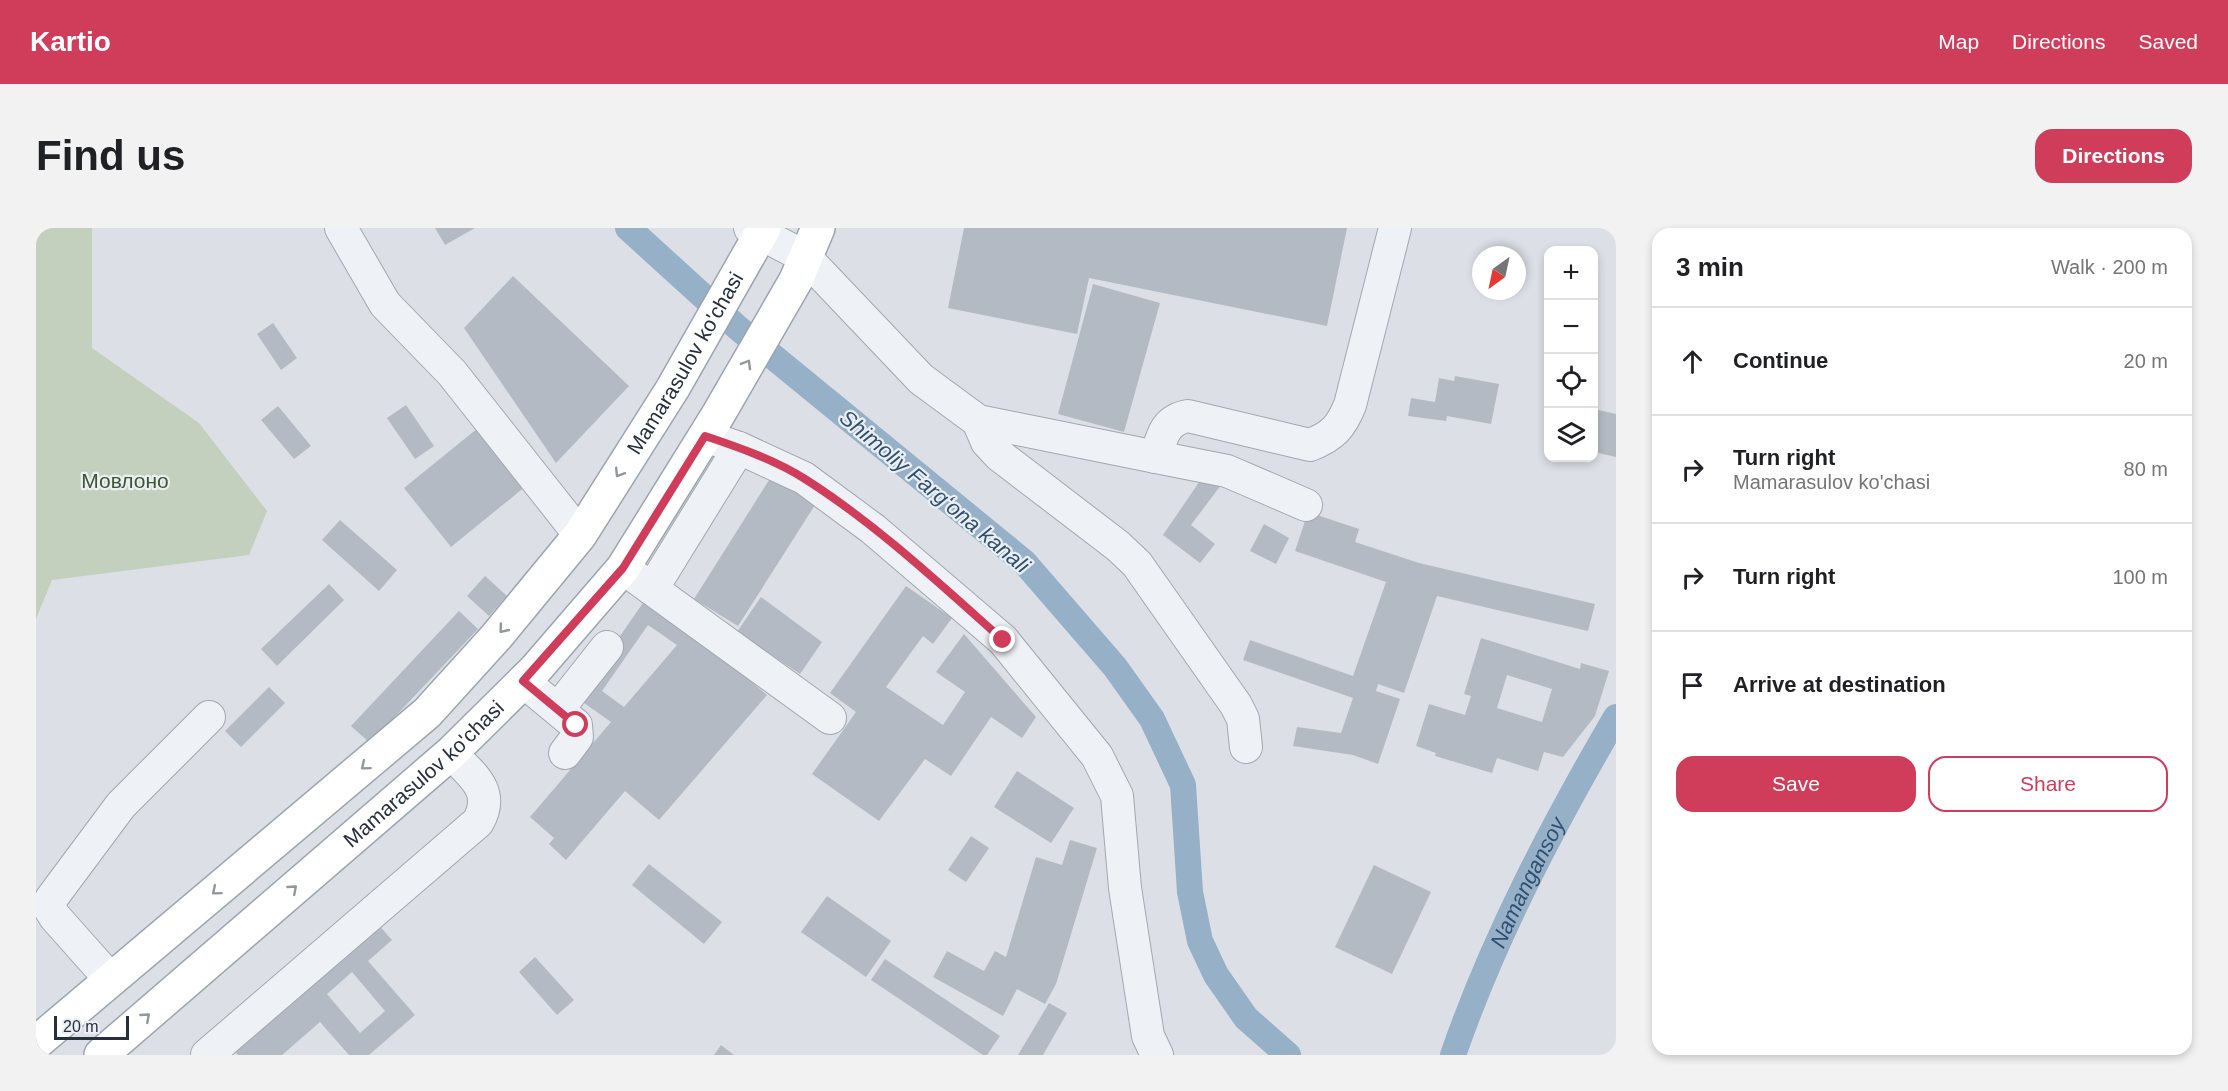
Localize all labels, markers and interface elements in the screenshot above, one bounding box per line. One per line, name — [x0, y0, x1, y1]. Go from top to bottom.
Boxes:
text: Kartio — [30, 26, 111, 57]
text: Map — [1938, 30, 1979, 53]
text: Directions — [2012, 30, 2105, 53]
text: Saved — [2138, 30, 2198, 53]
button: Directions — [2035, 129, 2192, 183]
text: Find us — [36, 132, 185, 179]
north arrow — [1472, 246, 1526, 300]
map controls — [1544, 246, 1598, 462]
button: + — [1544, 246, 1598, 300]
text: 3 min — [1676, 252, 1744, 282]
text: Walk · 200 m — [2051, 256, 2168, 278]
street label: Mamarasulov ko'chasi — [622, 268, 747, 458]
button: − — [1544, 300, 1598, 354]
icon: ahead — [1676, 345, 1709, 378]
text: Continue — [1733, 348, 1828, 373]
text: 20 m — [2124, 350, 2168, 372]
button: locate — [1544, 354, 1598, 408]
one-way arrow — [740, 360, 751, 370]
water label: Shimoliy Fargʻona kanali — [835, 405, 1035, 579]
button: layers — [1544, 408, 1598, 462]
text: Turn right — [1733, 445, 1835, 470]
icon: right — [1676, 453, 1709, 486]
text: 80 m — [2124, 458, 2168, 480]
one-way arrow — [615, 467, 627, 477]
park label: Мовлоно — [81, 469, 169, 492]
text: Mamarasulov ko'chasi — [1733, 471, 1930, 493]
icon: right — [1676, 561, 1709, 594]
text: Turn right — [1733, 564, 1835, 589]
text: 100 m — [2112, 566, 2168, 588]
one-way arrow — [499, 622, 510, 633]
route end — [989, 626, 1015, 652]
icon: arrive — [1676, 669, 1709, 702]
text: Arrive at destination — [1733, 672, 1946, 697]
street label: Mamarasulov ko'chasi — [339, 696, 508, 851]
route start — [562, 711, 588, 737]
button: Save — [1676, 756, 1916, 812]
button: Share — [1928, 756, 2168, 812]
one-way arrow — [361, 758, 372, 769]
water label: Namangansoy — [1485, 812, 1571, 952]
one-way arrow — [212, 884, 223, 895]
one-way arrow — [286, 886, 297, 897]
scale bar — [54, 1013, 129, 1040]
one-way arrow — [139, 1013, 149, 1024]
text: 20 m — [63, 1018, 99, 1035]

